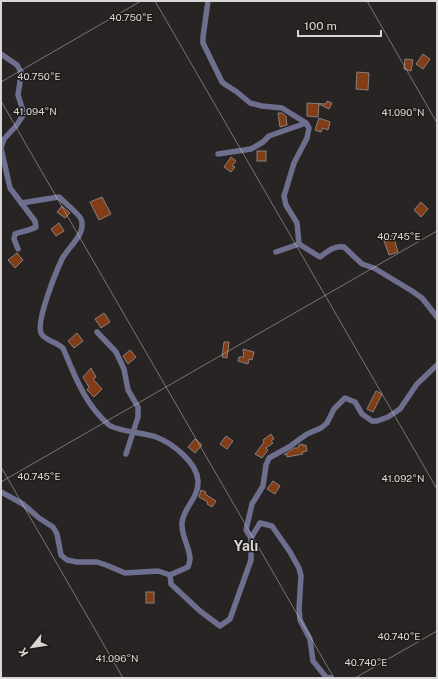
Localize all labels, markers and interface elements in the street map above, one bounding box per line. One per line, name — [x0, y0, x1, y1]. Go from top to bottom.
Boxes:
text: 40.750°E — [109, 11, 153, 23]
scale bar — [298, 12, 381, 38]
text: 100 m — [304, 19, 337, 33]
text: 40.750°E — [17, 70, 61, 82]
text: 41.094°N — [13, 105, 57, 117]
text: 41.090°N — [381, 106, 425, 118]
text: 40.745°E — [377, 230, 421, 242]
text: 40.745°E — [17, 470, 61, 482]
text: 41.092°N — [381, 472, 425, 484]
district label: Yalı — [234, 538, 258, 554]
north arrow — [12, 627, 52, 667]
text: 40.740°E — [377, 630, 421, 642]
text: K — [16, 645, 31, 658]
text: 41.096°N — [95, 652, 139, 664]
text: 40.740°E — [344, 656, 388, 668]

